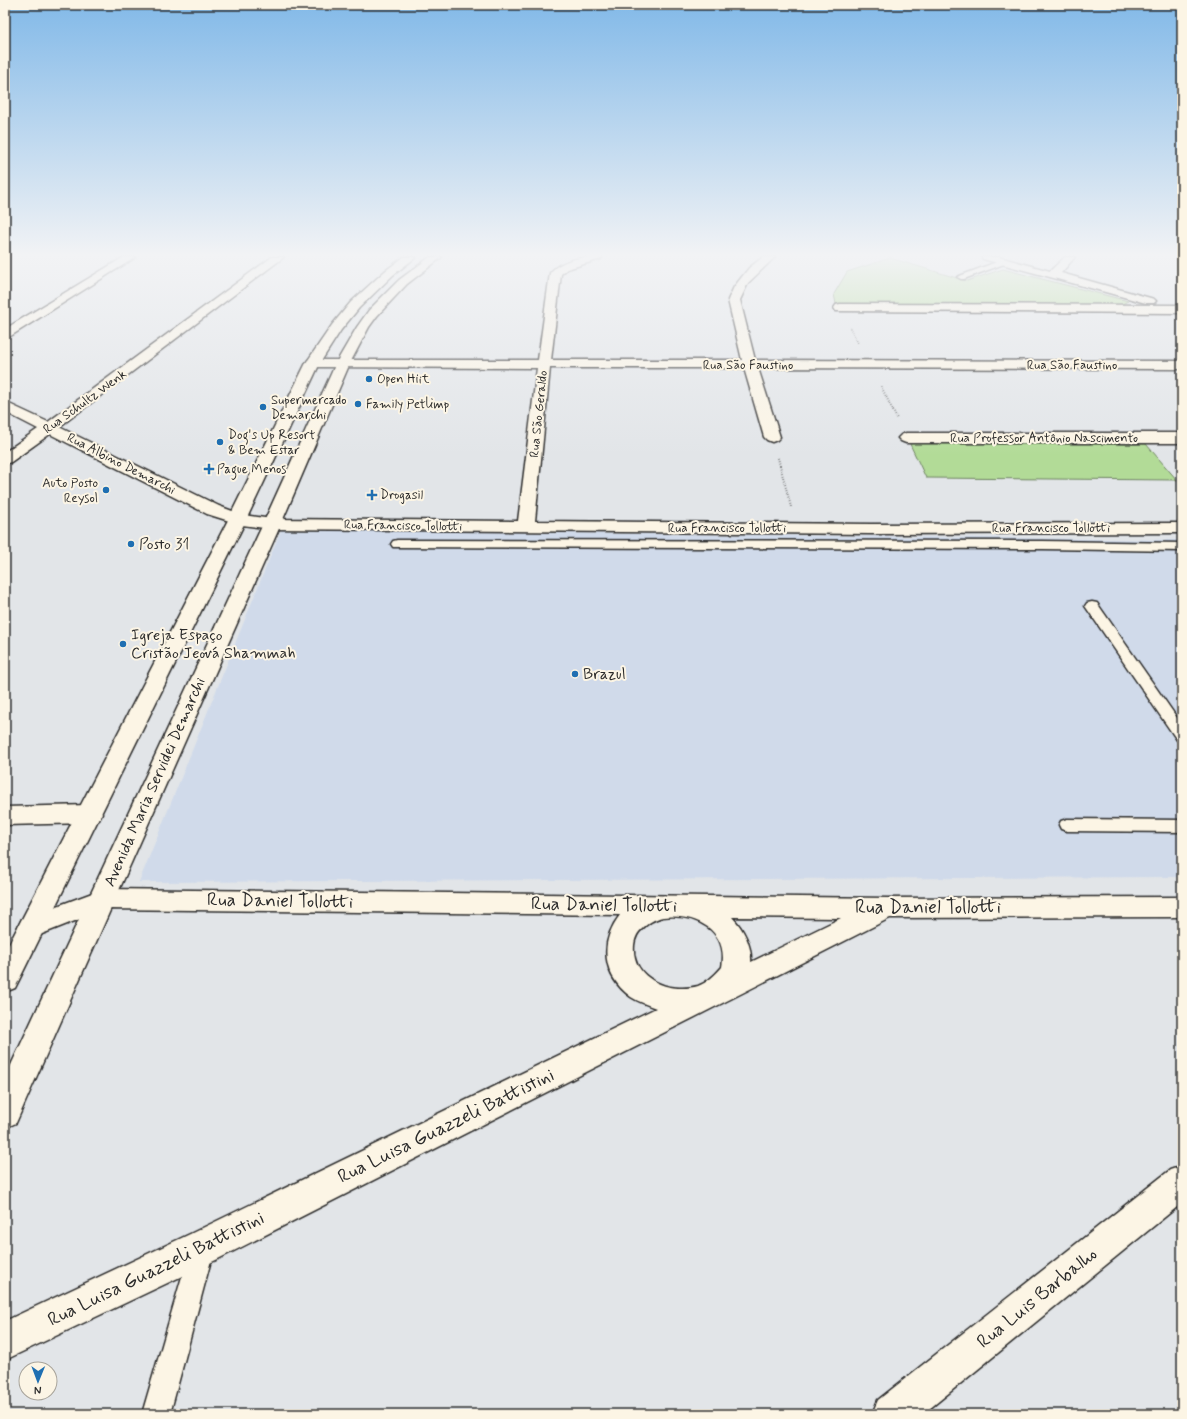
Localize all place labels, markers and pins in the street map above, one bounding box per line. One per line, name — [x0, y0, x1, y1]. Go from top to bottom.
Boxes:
place label: Open Hiit — [377, 371, 430, 388]
marker: Open Hiit — [364, 374, 374, 384]
place label: Supermercado Demarchi — [271, 392, 347, 424]
place label: Family Petlimp — [366, 396, 450, 413]
marker: Family Petlimp — [353, 399, 363, 409]
marker: Supermercado Demarchi — [258, 402, 268, 412]
place label: Dog's Up Resort & Bem Estar — [228, 427, 315, 459]
marker: Dog's Up Resort & Bem Estar — [215, 437, 225, 447]
place label: Pague Menos — [217, 461, 286, 480]
marker: Pague Menos — [204, 464, 214, 474]
place label: Auto Posto Reysol — [42, 475, 98, 507]
marker: Auto Posto Reysol — [101, 485, 111, 495]
place label: Drogasil — [380, 487, 423, 504]
marker: Drogasil — [367, 490, 377, 500]
place label: Posto 31 — [139, 534, 189, 555]
marker: Posto 31 — [126, 539, 136, 549]
place label: Igreja Espaço Cristão Jeová Shammah — [131, 625, 296, 664]
marker: Igreja Espaço Cristão Jeová Shammah — [118, 639, 128, 649]
place label: Brazul — [583, 664, 626, 685]
marker: Brazul — [570, 669, 580, 679]

